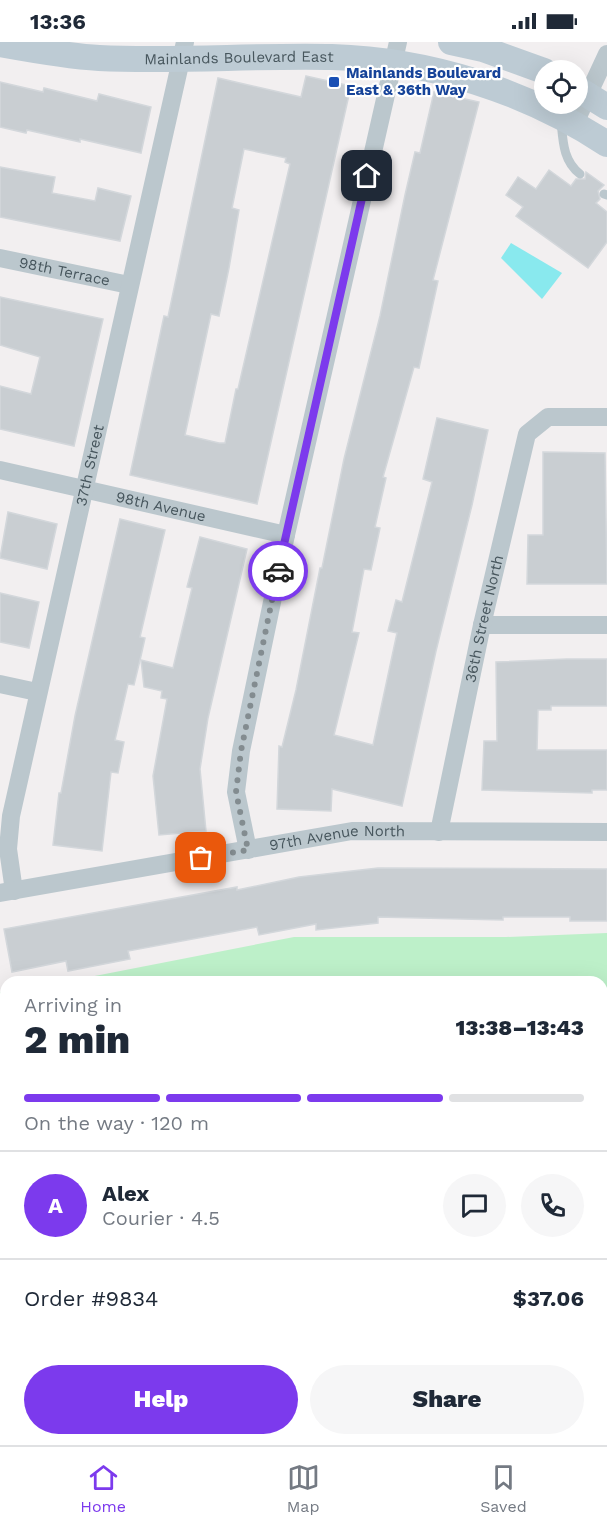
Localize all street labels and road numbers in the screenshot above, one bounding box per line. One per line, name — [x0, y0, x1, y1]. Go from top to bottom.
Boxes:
street label: Mainlands Boulevard East — [144, 48, 334, 68]
street label: 98th Terrace — [17, 253, 112, 290]
street label: 37th Street — [72, 422, 108, 508]
street label: 98th Avenue — [114, 488, 208, 526]
street label: 36th Street North — [461, 553, 507, 684]
street label: 97th Avenue North — [268, 822, 405, 854]

